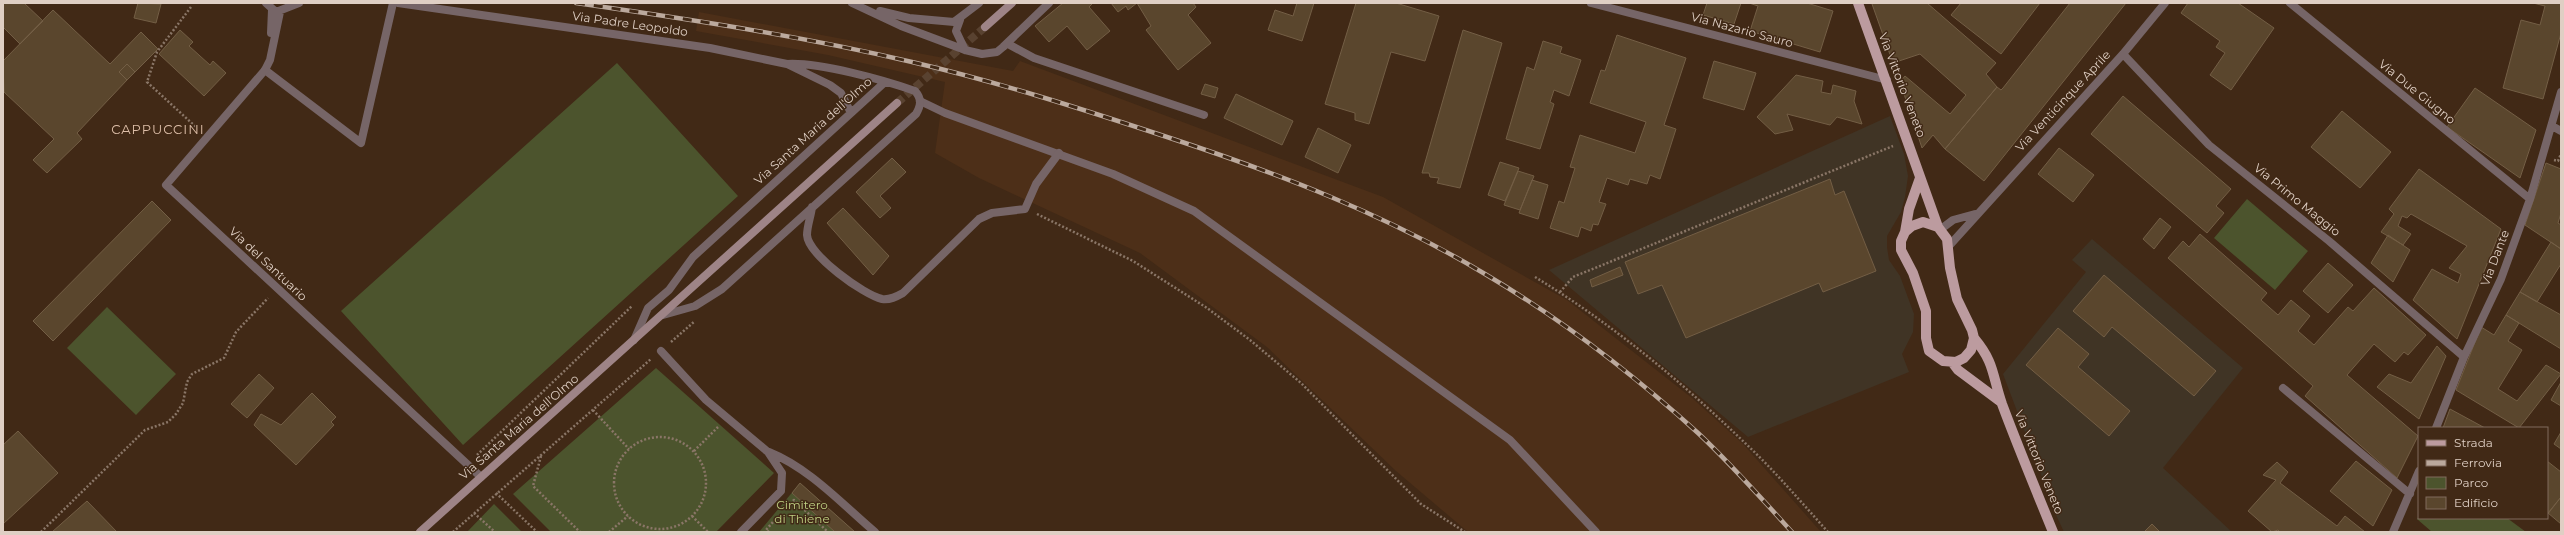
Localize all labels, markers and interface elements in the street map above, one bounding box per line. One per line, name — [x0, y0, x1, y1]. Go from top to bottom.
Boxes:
street label: Via Padre Leopoldo — [571, 8, 689, 39]
street label: Via Nazario Sauro — [1689, 9, 1795, 50]
street label: Via Vittorio Veneto — [1876, 30, 1929, 139]
street label: Via Venticinque Aprile — [2012, 47, 2113, 154]
street label: Via Due Giugno — [2376, 56, 2459, 127]
street label: Via Santa Maria dell'Olmo — [751, 74, 875, 188]
district label: CAPPUCCINI — [111, 121, 205, 137]
street label: Via Primo Maggio — [2251, 160, 2344, 239]
street label: Via del Santuario — [226, 224, 311, 304]
street label: Via Dante — [2477, 228, 2512, 288]
street label: Via Santa Maria dell'Olmo — [456, 371, 581, 483]
street label: Via Vittorio Veneto — [2012, 408, 2067, 516]
legend — [2418, 427, 2548, 519]
text: Strada — [2454, 435, 2493, 450]
text: Ferrovia — [2454, 455, 2502, 470]
text: Parco — [2454, 475, 2488, 490]
text: Edificio — [2454, 495, 2498, 510]
park label: Cimitero di Thiene — [774, 497, 830, 526]

